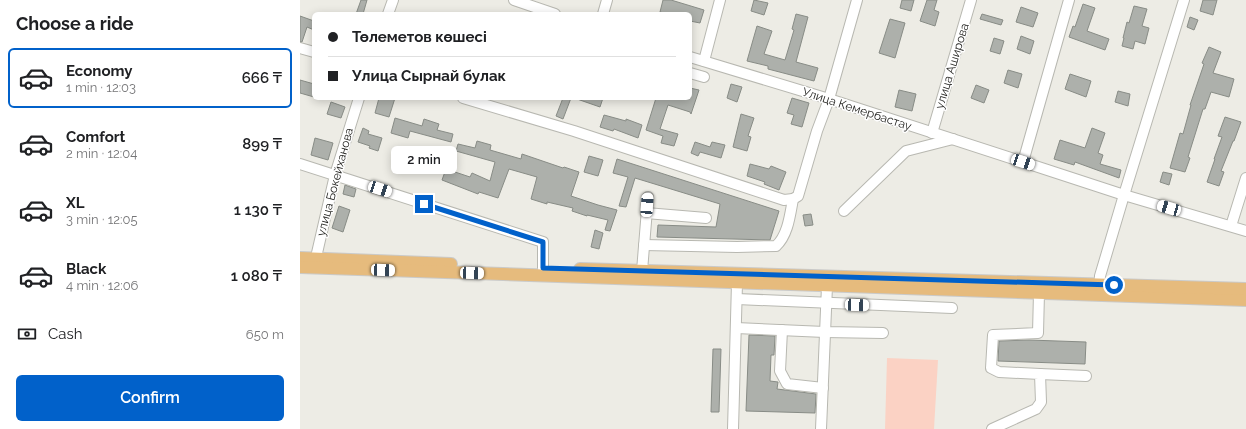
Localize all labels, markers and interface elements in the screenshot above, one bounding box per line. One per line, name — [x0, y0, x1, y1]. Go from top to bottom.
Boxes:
text: Choose a ride — [16, 13, 134, 34]
street label: улица Аширова — [932, 21, 972, 111]
text: Төлеметов көшесі — [352, 28, 487, 46]
icon: car — [18, 60, 54, 96]
text: Economy — [66, 62, 133, 80]
text: Улица Сырнай булак — [352, 67, 506, 85]
text: 666 ₸ — [242, 69, 282, 87]
text: 1 min · 12:03 — [66, 80, 136, 95]
street label: Улица Кемербастау — [801, 85, 914, 133]
icon: car — [18, 126, 54, 162]
street label: улица Бокейханова — [314, 126, 356, 238]
text: Comfort — [66, 128, 125, 146]
text: 899 ₸ — [242, 135, 282, 153]
text: 2 min · 12:04 — [66, 146, 137, 161]
callout: 2 min — [391, 146, 457, 174]
text: 2 min — [407, 152, 441, 167]
car — [1010, 153, 1036, 171]
car — [367, 180, 393, 198]
icon: car — [18, 192, 54, 228]
car — [640, 193, 654, 217]
text: XL — [66, 194, 84, 212]
route end — [415, 195, 433, 213]
car — [1156, 199, 1182, 217]
text: 1 130 ₸ — [234, 201, 282, 219]
text: 3 min · 12:05 — [66, 212, 138, 227]
icon: car — [18, 258, 54, 294]
text: Black — [66, 260, 106, 278]
car — [371, 264, 395, 276]
text: 1 080 ₸ — [231, 267, 282, 285]
car — [460, 267, 484, 279]
route start — [1105, 276, 1123, 294]
text: 4 min · 12:06 — [66, 278, 138, 293]
car — [845, 299, 869, 311]
icon: cash — [16, 323, 38, 345]
text: Cash — [48, 325, 82, 343]
text: 650 m — [246, 327, 284, 342]
button: Confirm — [16, 375, 284, 421]

